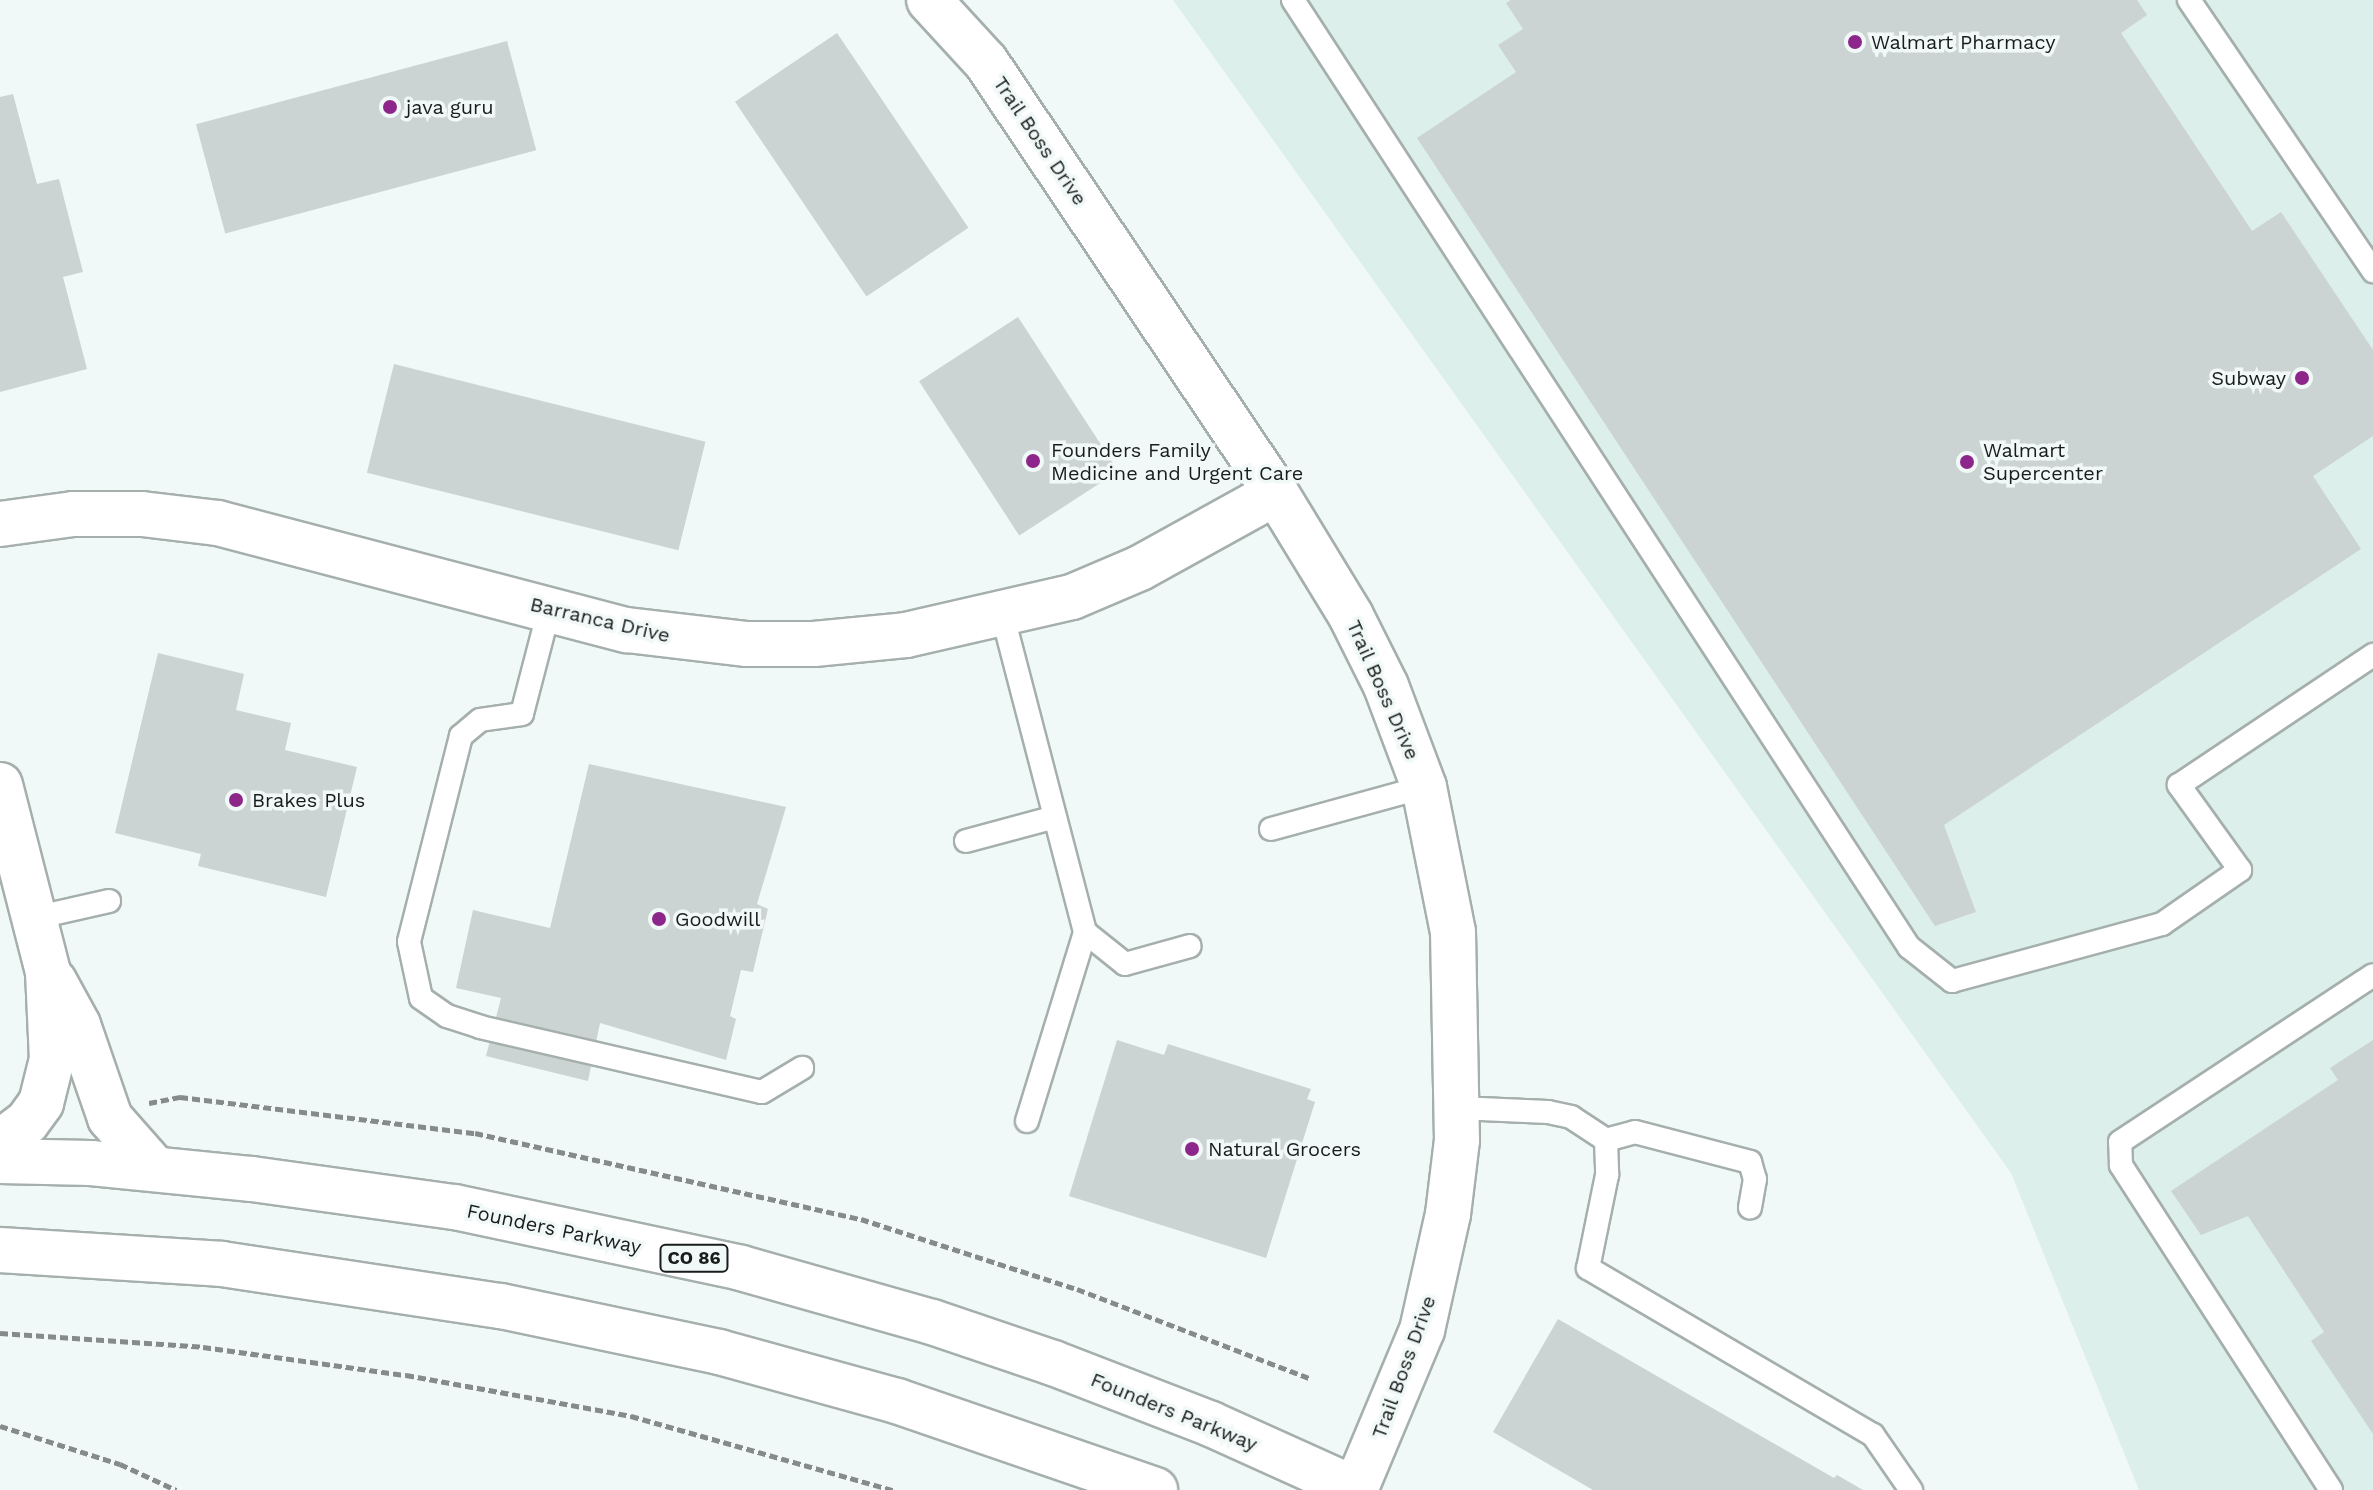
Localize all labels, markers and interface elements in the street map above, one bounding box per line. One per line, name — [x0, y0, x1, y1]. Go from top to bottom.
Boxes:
place label: Walmart Pharmacy — [1871, 30, 2056, 54]
marker: Walmart Pharmacy — [1846, 33, 1864, 51]
street label: Trail Boss Drive — [988, 72, 1092, 210]
place label: java guru — [406, 95, 494, 119]
marker: java guru — [381, 98, 399, 116]
place label: Subway — [2211, 366, 2286, 390]
marker: Subway — [2293, 369, 2311, 387]
place label: Founders Family Medicine and Urgent Care — [1051, 438, 1303, 485]
place label: Walmart Supercenter — [1983, 438, 2103, 485]
marker: Founders Family Medicine and Urgent Care — [1022, 450, 1044, 472]
marker: Walmart Supercenter — [1958, 453, 1976, 471]
street label: Barranca Drive — [528, 592, 672, 648]
street label: Trail Boss Drive — [1341, 616, 1425, 764]
place label: Brakes Plus — [252, 788, 365, 812]
marker: Brakes Plus — [227, 791, 245, 809]
place label: Goodwill — [675, 907, 760, 931]
marker: Goodwill — [650, 910, 668, 928]
place label: Natural Grocers — [1208, 1137, 1362, 1161]
marker: Natural Grocers — [1183, 1140, 1201, 1158]
street label: Founders Parkway — [465, 1199, 643, 1259]
road number: CO 86 — [658, 1244, 730, 1272]
street label: Trail Boss Drive — [1367, 1292, 1441, 1442]
street label: Founders Parkway — [1087, 1368, 1261, 1456]

